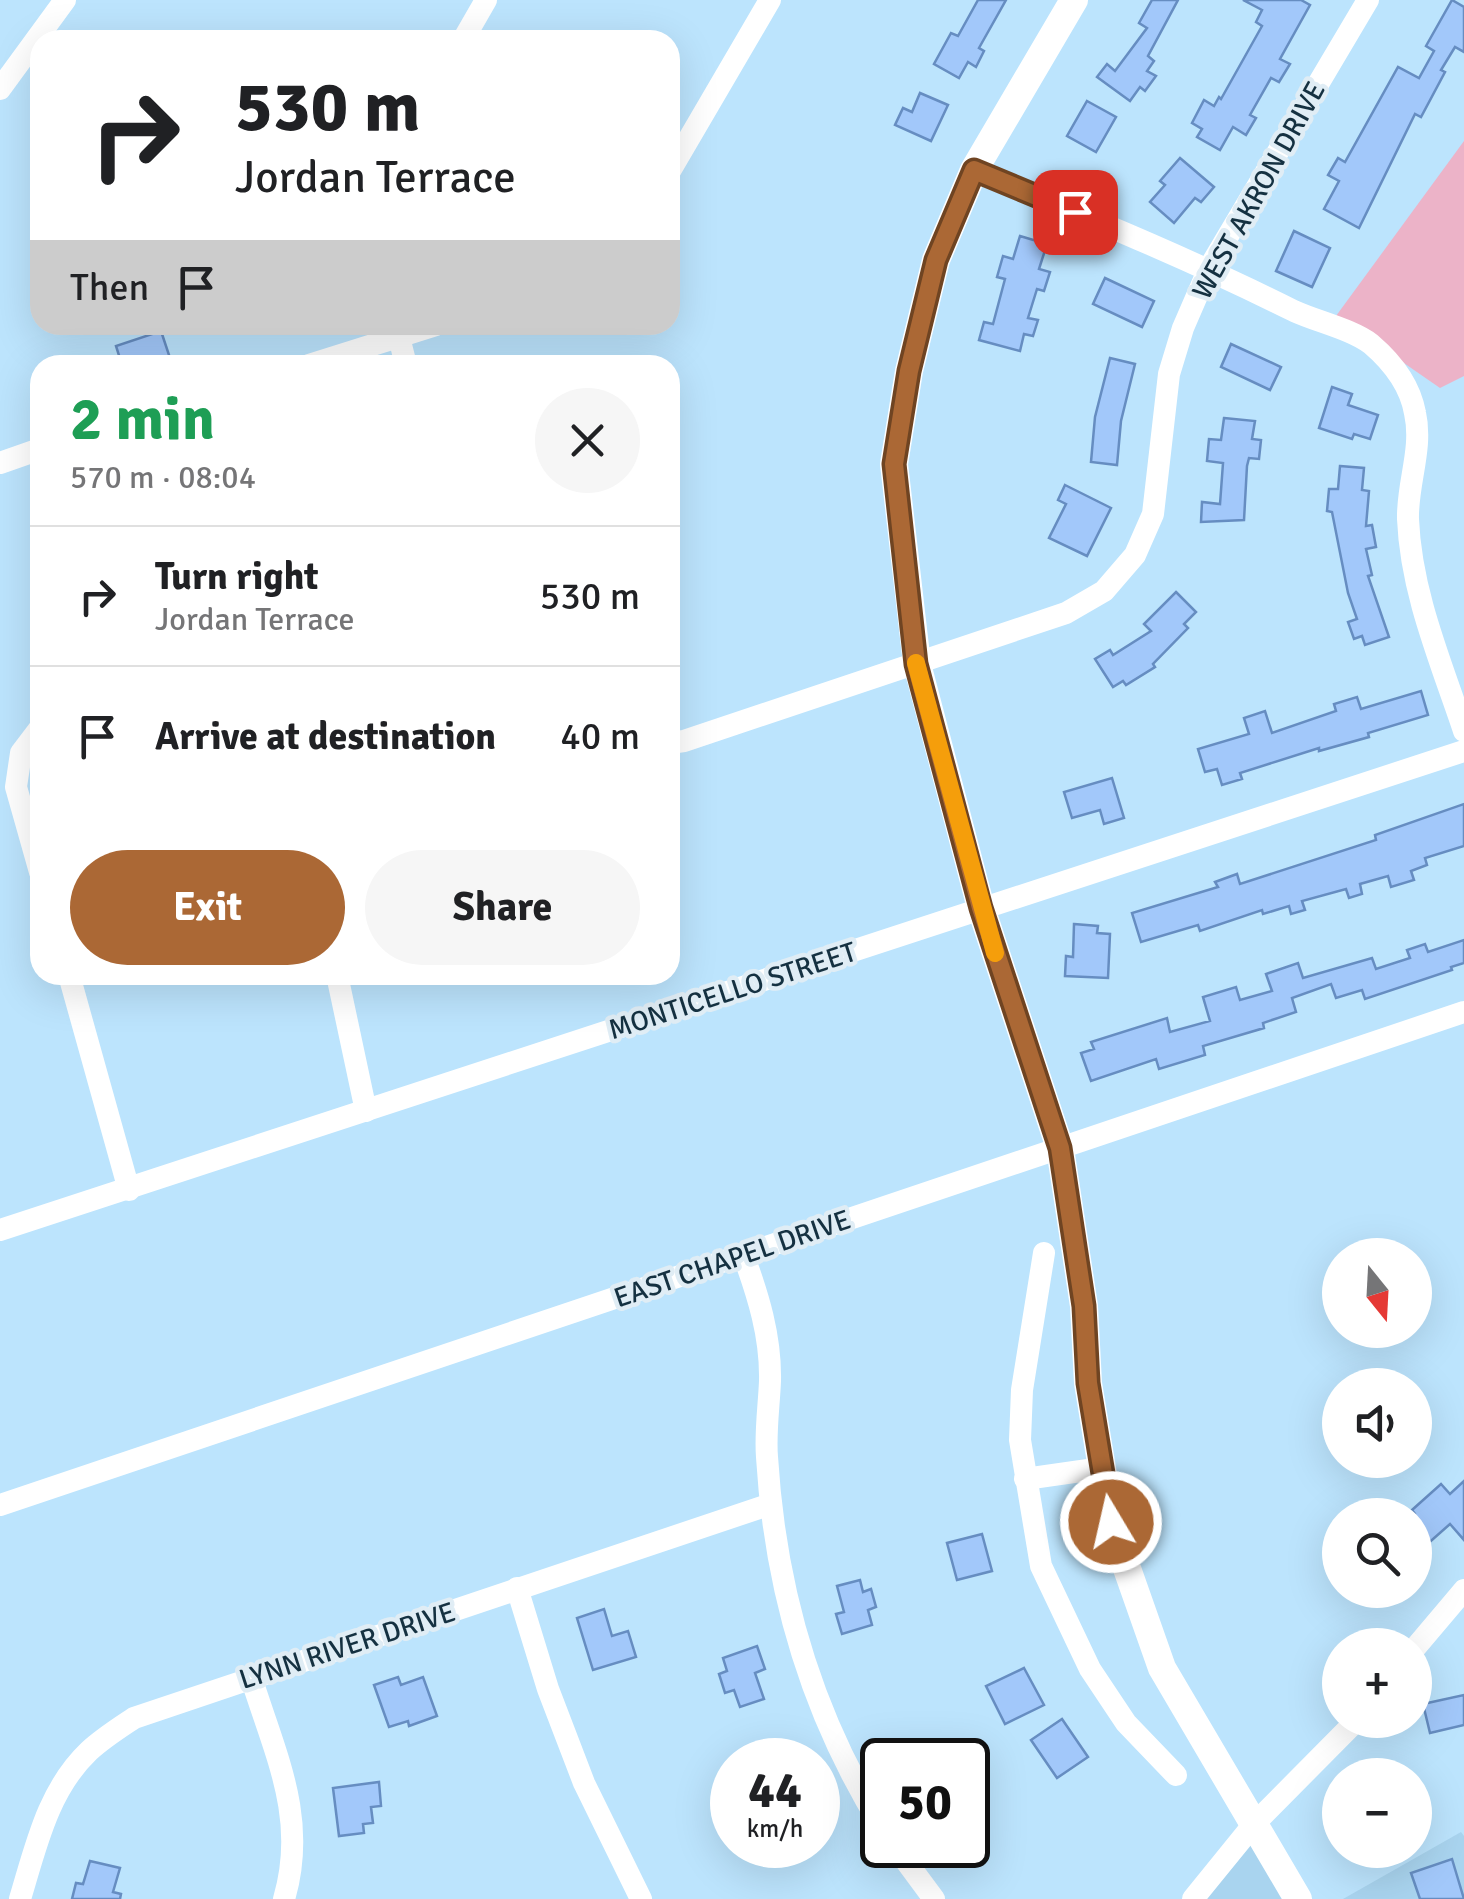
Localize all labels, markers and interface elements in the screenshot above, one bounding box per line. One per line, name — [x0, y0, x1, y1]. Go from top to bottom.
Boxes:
text: 530 m — [235, 64, 420, 150]
icon: right — [70, 70, 200, 200]
street label: WEST AKRON DRIVE — [1185, 76, 1333, 305]
text: Jordan Terrace — [235, 150, 516, 205]
pin — [1033, 170, 1118, 255]
icon: arrive — [1048, 185, 1103, 240]
icon: arrive — [169, 260, 224, 315]
text: Then — [70, 264, 149, 311]
text: 2 min — [70, 383, 215, 457]
button: close — [535, 388, 640, 493]
text: 570 m · 08:04 — [70, 458, 256, 497]
text: Turn right — [155, 553, 319, 600]
icon: right — [70, 569, 125, 624]
text: 530 m — [540, 573, 640, 620]
text: Jordan Terrace — [155, 600, 355, 639]
icon: arrive — [70, 709, 125, 764]
text: Arrive at destination — [155, 713, 496, 760]
text: 40 m — [560, 713, 640, 760]
button: Exit — [70, 850, 345, 965]
button: Share — [365, 850, 640, 965]
street label: MONTICELLO STREET — [604, 935, 861, 1047]
street label: EAST CHAPEL DRIVE — [610, 1203, 855, 1315]
north arrow — [1322, 1238, 1432, 1348]
map controls — [1322, 1238, 1432, 1868]
button: sound — [1322, 1368, 1432, 1478]
position arrow — [1059, 1470, 1163, 1574]
button: search — [1322, 1498, 1432, 1608]
street label: LYNN RIVER DRIVE — [235, 1595, 460, 1697]
button: + — [1322, 1628, 1432, 1738]
speed limit sign: 50 — [860, 1738, 990, 1868]
button: − — [1322, 1758, 1432, 1868]
text: 44 — [748, 1760, 802, 1822]
text: km/h — [747, 1813, 803, 1844]

